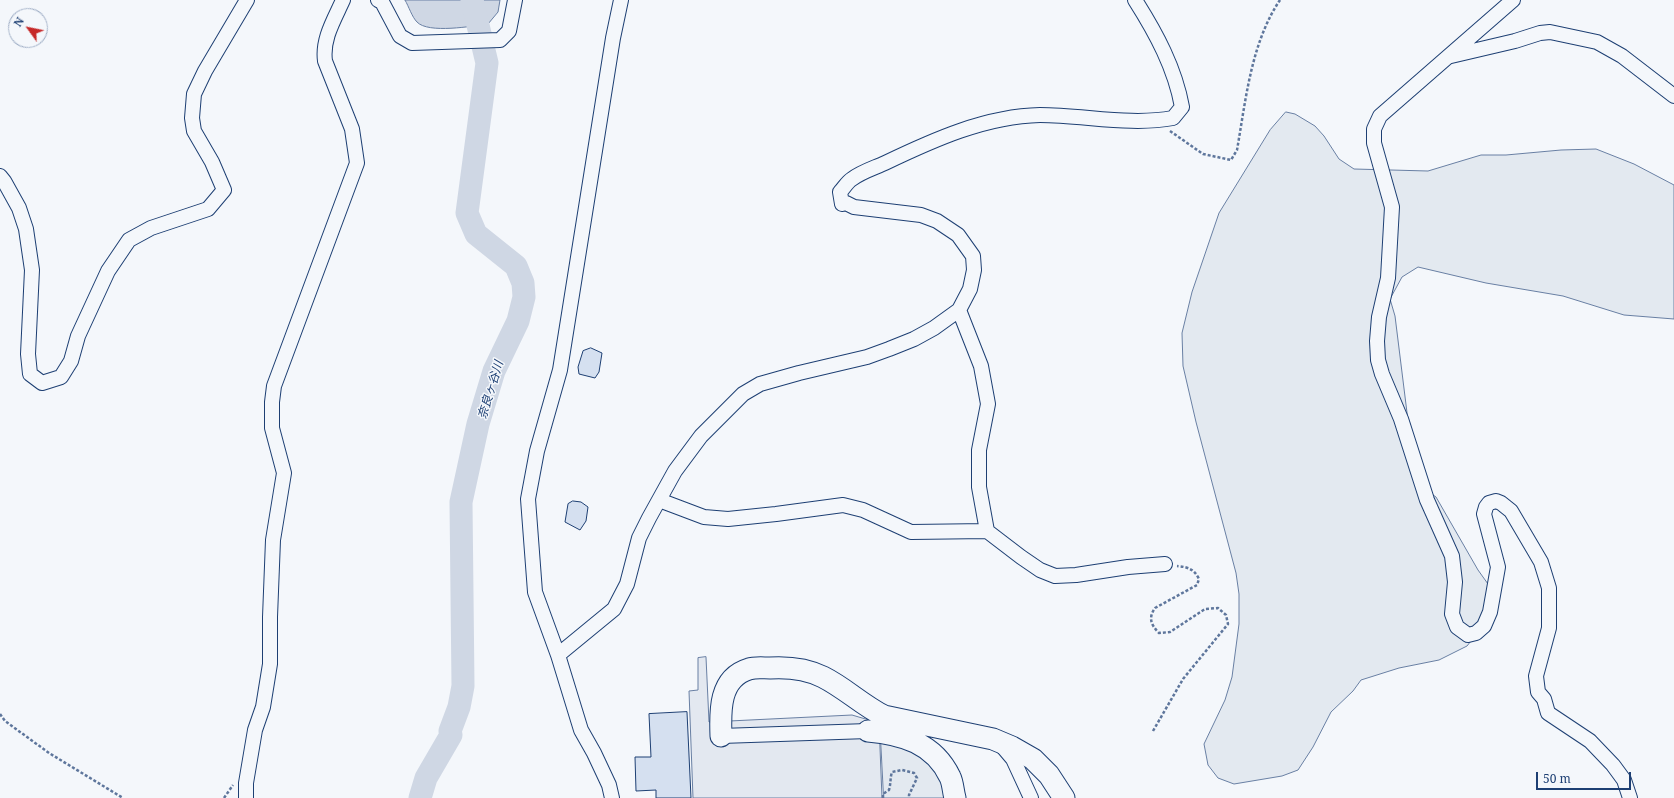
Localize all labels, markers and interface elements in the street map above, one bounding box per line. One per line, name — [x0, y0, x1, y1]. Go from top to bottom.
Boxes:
north arrow — [8, 8, 48, 48]
text: N — [10, 14, 27, 29]
water label: 奈良ヶ谷川 — [475, 359, 507, 421]
scale bar — [1538, 764, 1633, 790]
text: 50 m — [1543, 770, 1571, 787]

